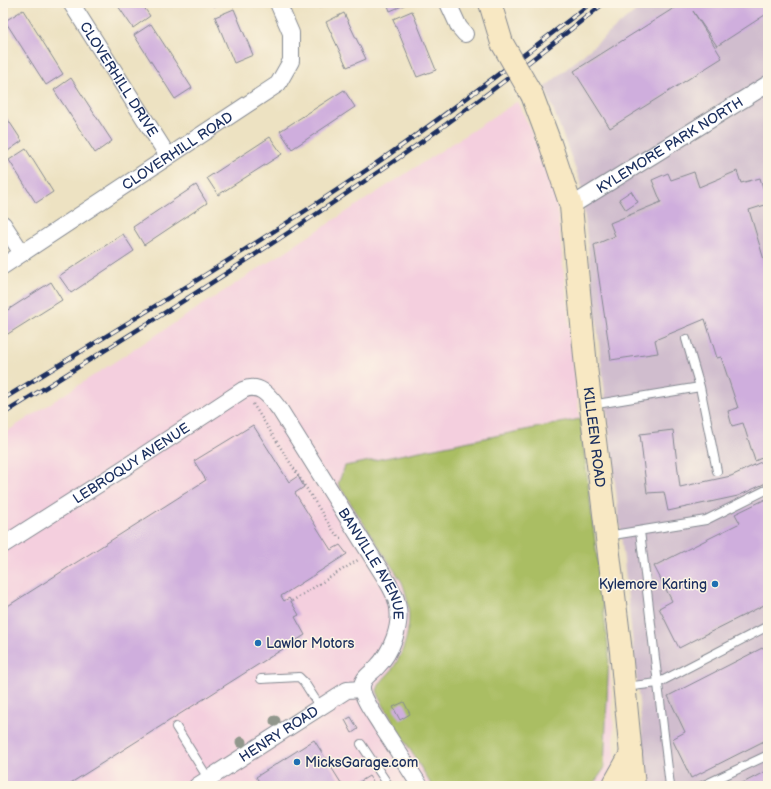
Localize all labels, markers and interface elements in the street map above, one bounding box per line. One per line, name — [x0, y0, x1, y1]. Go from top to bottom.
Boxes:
street label: CLOVERHILL DRIVE — [76, 18, 162, 140]
street label: KYLEMORE PARK NORTH — [593, 93, 746, 197]
street label: CLOVERHILL ROAD — [119, 108, 236, 193]
street label: KILLEEN ROAD — [580, 386, 609, 488]
street label: LEBROQUY AVENUE — [69, 419, 193, 507]
street label: BANVILLE AVENUE — [335, 505, 407, 620]
place label: Kylemore Karting — [599, 576, 707, 593]
marker: Kylemore Karting — [710, 579, 720, 589]
place label: Lawlor Motors — [266, 635, 355, 652]
marker: Lawlor Motors — [253, 638, 263, 648]
street label: HENRY ROAD — [236, 702, 322, 765]
place label: MicksGarage.com — [305, 754, 418, 771]
marker: MicksGarage.com — [292, 757, 302, 767]

